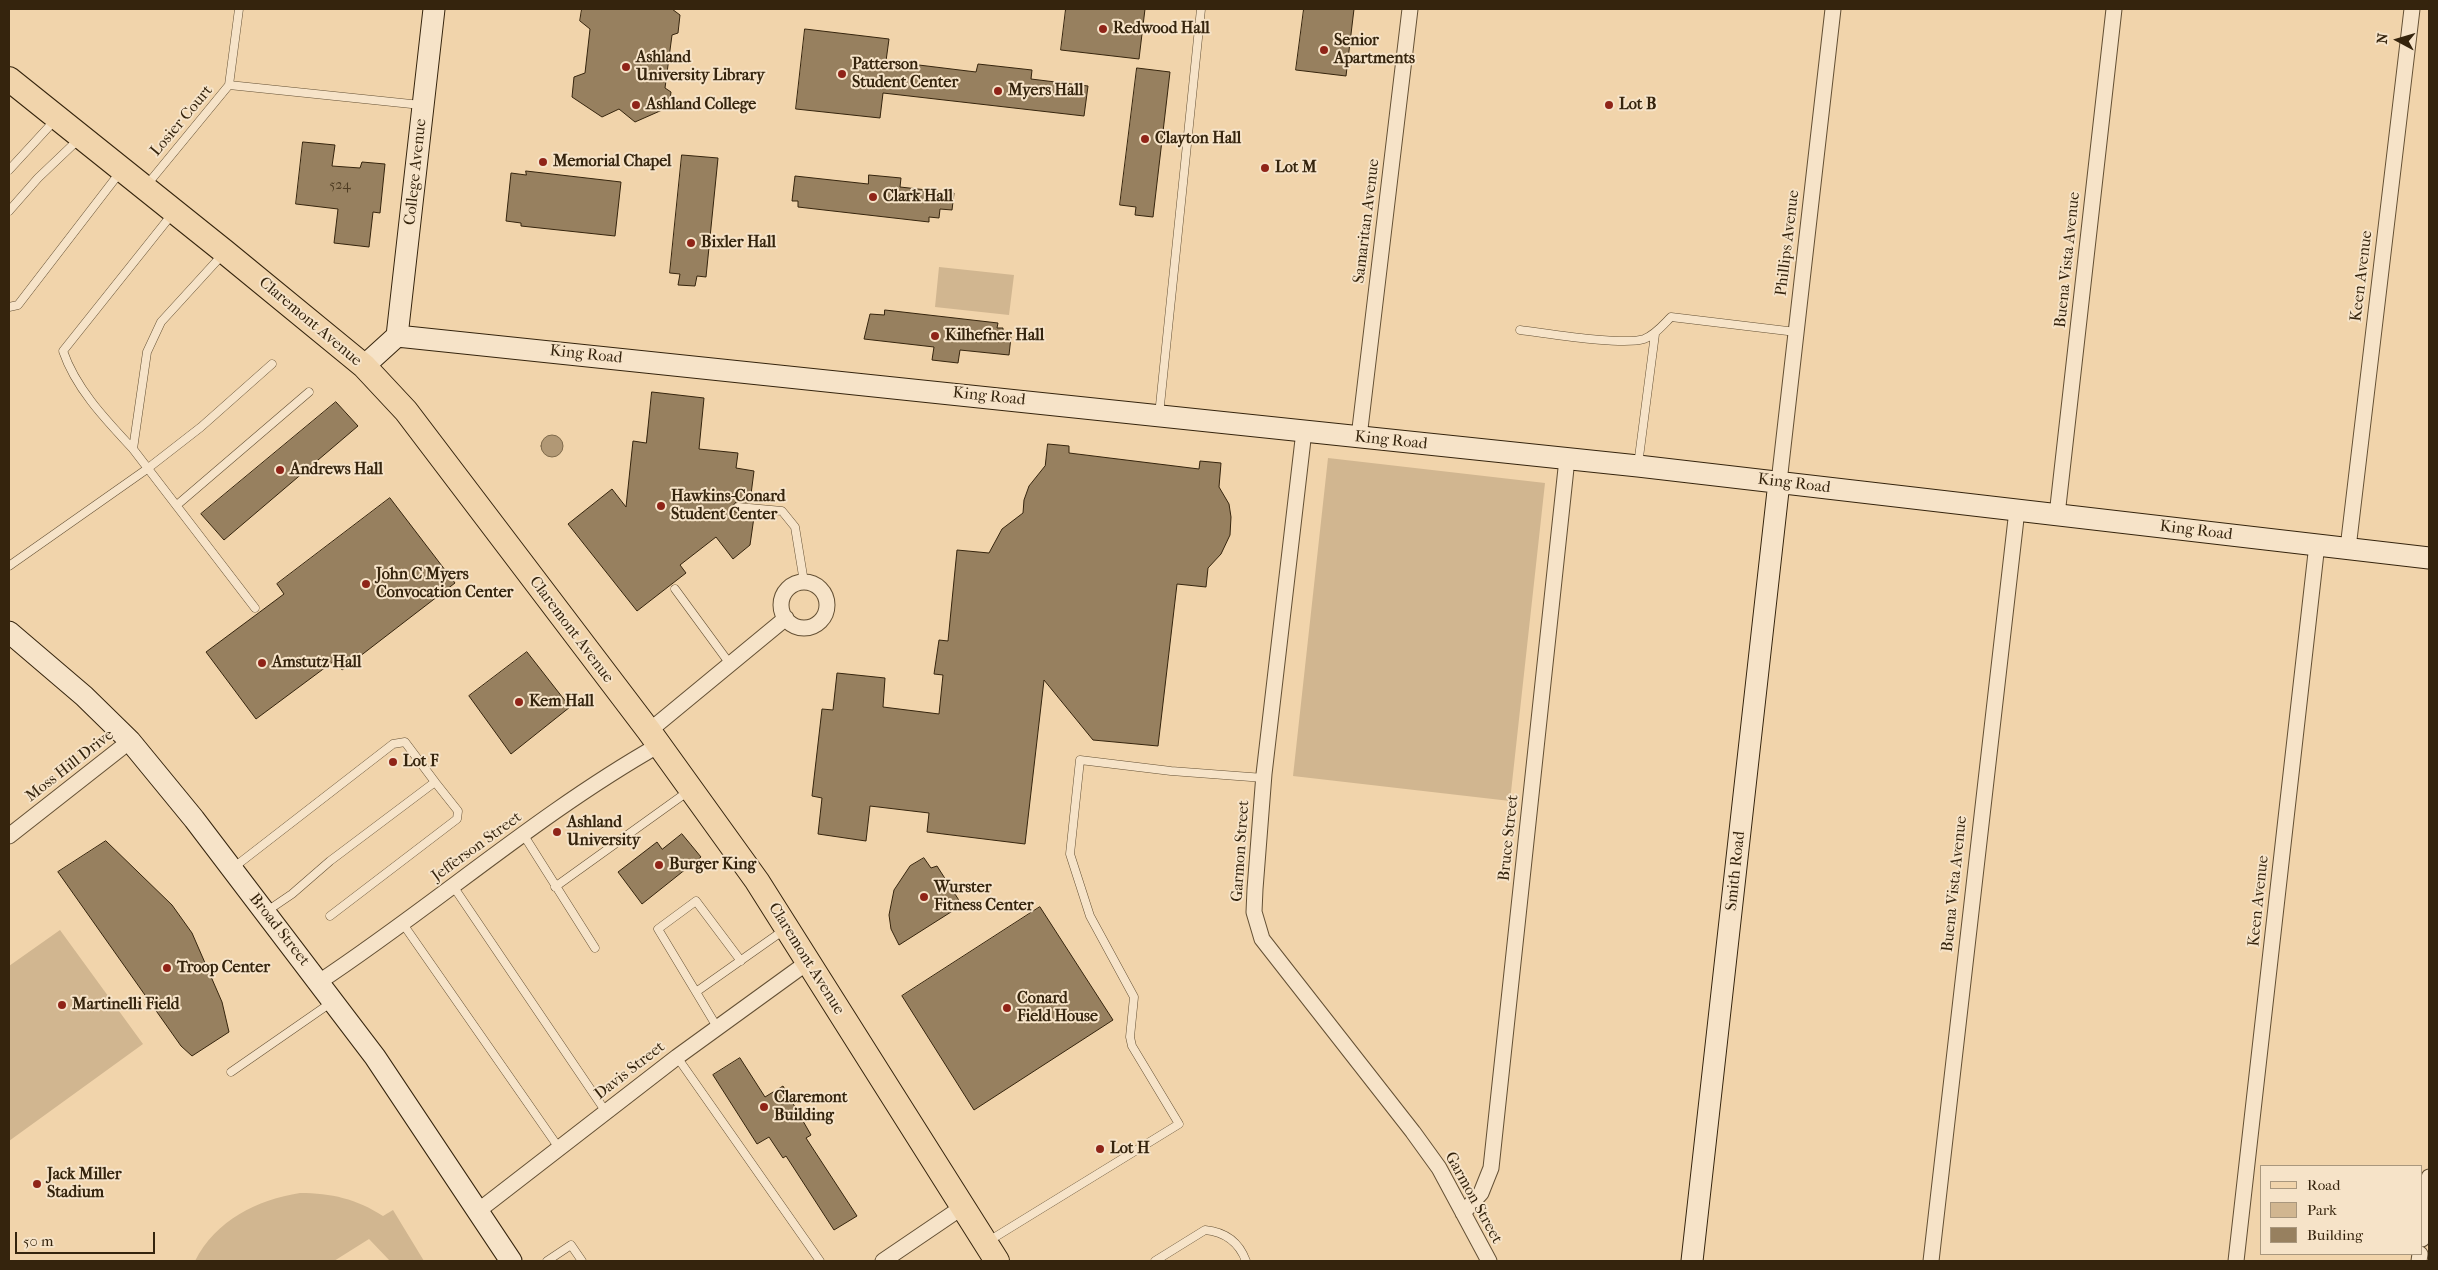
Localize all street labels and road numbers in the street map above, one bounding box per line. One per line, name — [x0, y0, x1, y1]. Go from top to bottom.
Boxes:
street label: Losier Court — [147, 82, 217, 160]
street label: College Avenue — [401, 118, 431, 226]
street label: Samaritan Avenue — [1350, 158, 1384, 284]
street label: Phillips Avenue — [1772, 189, 1804, 297]
street label: Buena Vista Avenue — [2051, 191, 2085, 329]
street label: Keen Avenue — [2347, 229, 2377, 323]
street label: Claremont Avenue — [255, 273, 365, 371]
street label: King Road — [549, 342, 623, 368]
street label: King Road — [952, 384, 1026, 410]
street label: King Road — [1354, 428, 1428, 454]
street label: King Road — [1756, 470, 1832, 498]
street label: King Road — [2158, 517, 2234, 545]
street label: Claremont Avenue — [525, 573, 617, 687]
street label: Moss Hill Drive — [22, 726, 118, 806]
street label: Bruce Street — [1495, 794, 1523, 882]
street label: Garmon Street — [1228, 800, 1254, 902]
street label: Jefferson Street — [428, 808, 526, 886]
street label: Buena Vista Avenue — [1938, 815, 1972, 953]
street label: Smith Road — [1722, 830, 1750, 912]
street label: Keen Avenue — [2245, 854, 2273, 948]
street label: Broad Street — [245, 890, 313, 970]
street label: Claremont Avenue — [764, 899, 848, 1019]
street label: Davis Street — [591, 1038, 669, 1104]
street label: Garmon Street — [1440, 1149, 1506, 1247]

